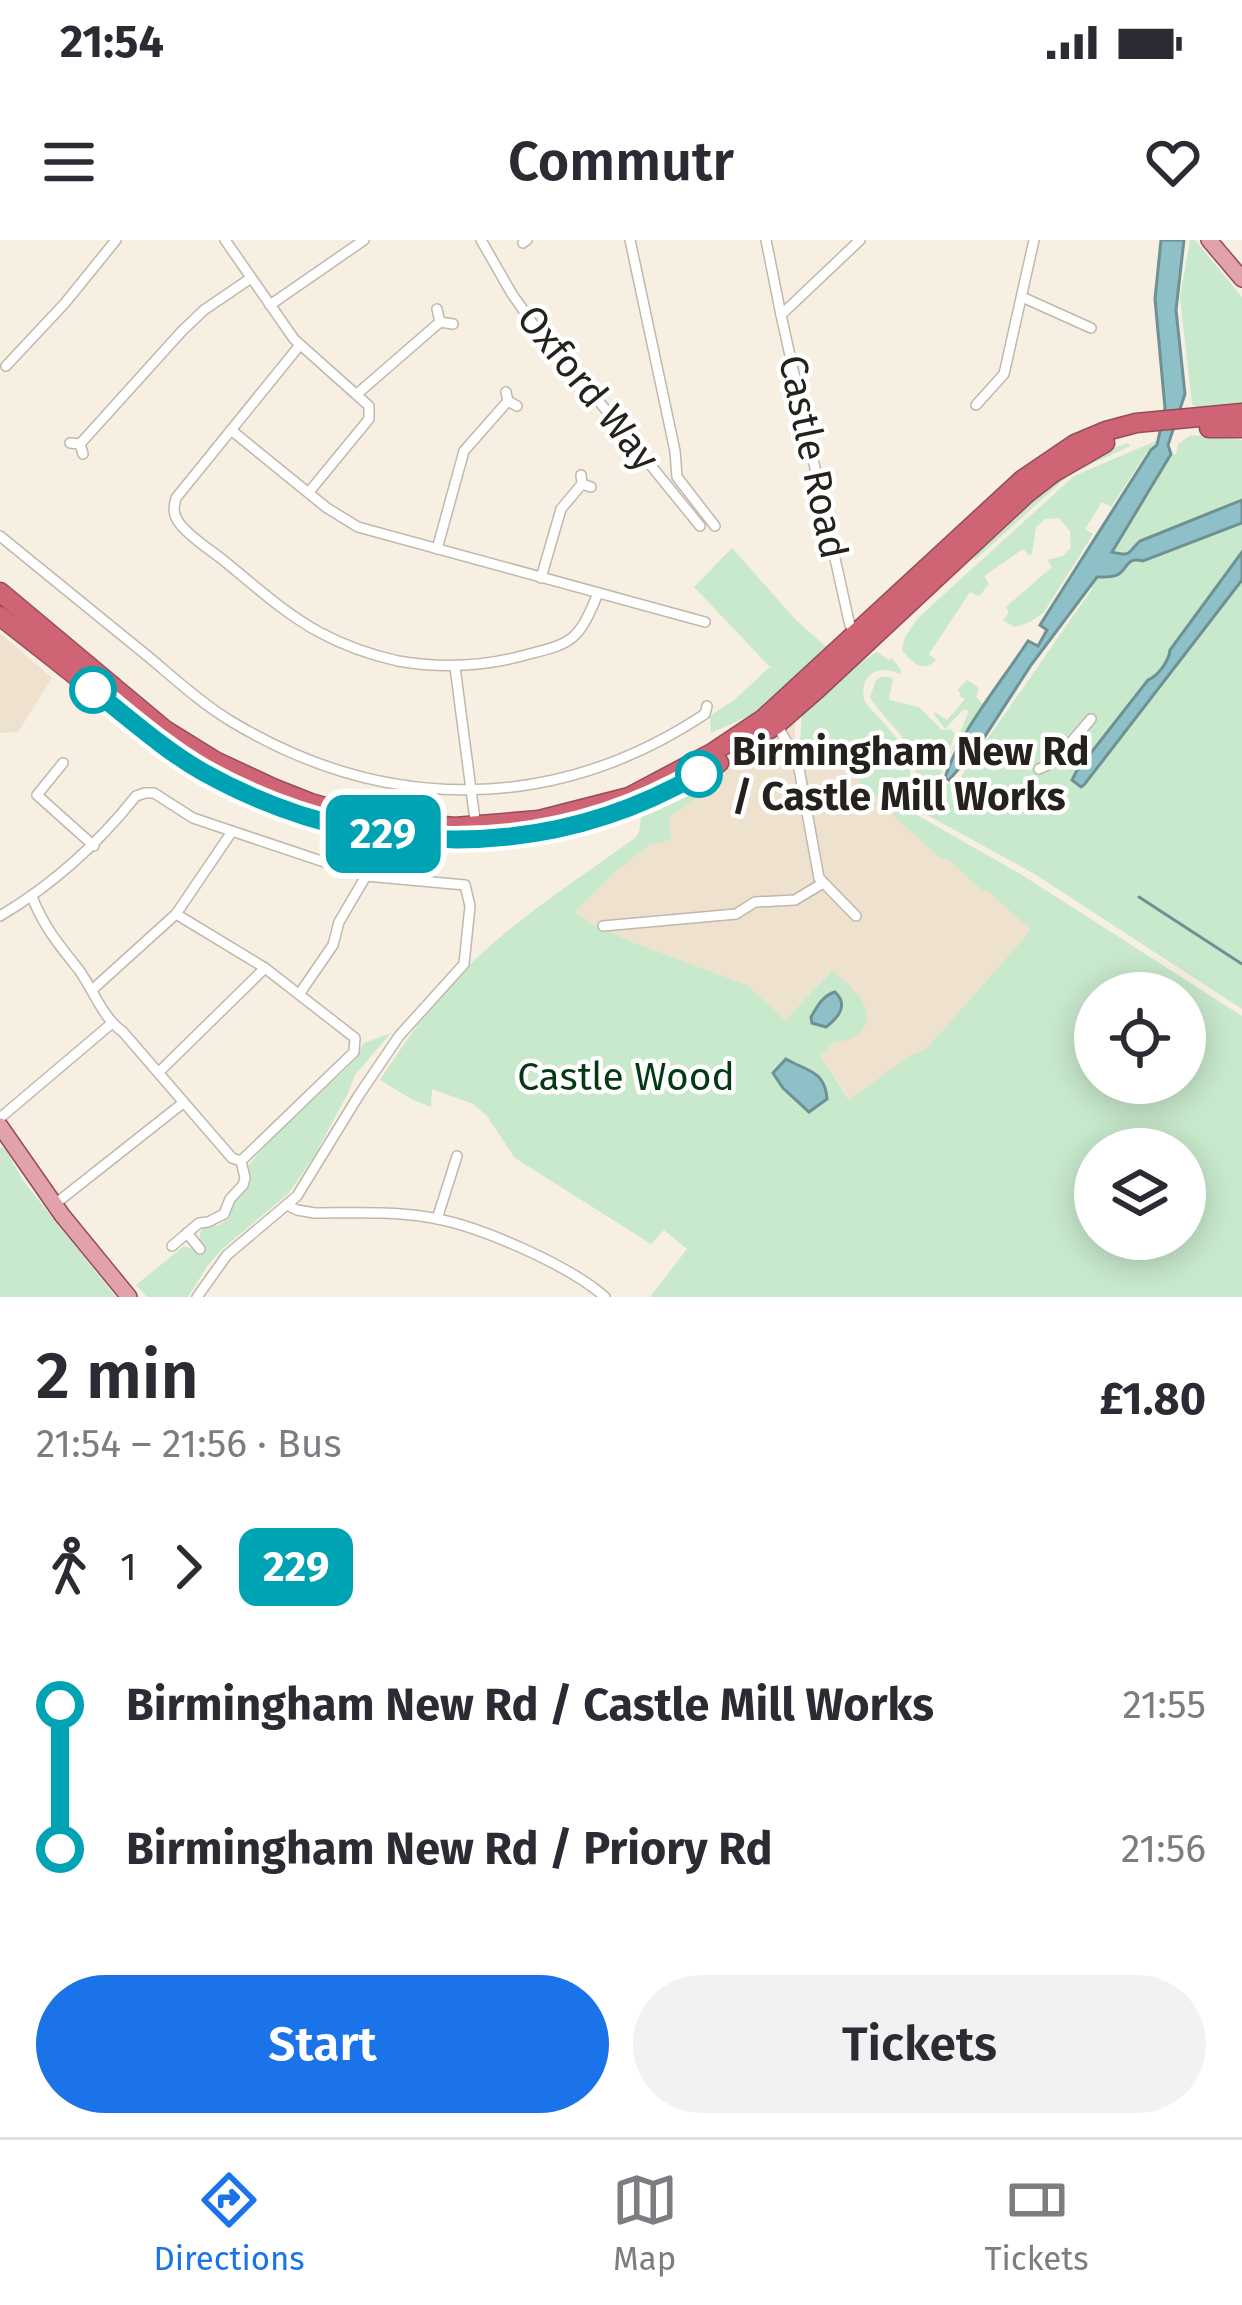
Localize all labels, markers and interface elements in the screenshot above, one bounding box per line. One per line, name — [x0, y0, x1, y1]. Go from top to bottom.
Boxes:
text: 21:54 — [60, 15, 164, 69]
icon: menu — [36, 129, 102, 195]
icon: heart — [1140, 129, 1206, 195]
text: Commutr — [508, 130, 734, 194]
street label: Oxford Way — [507, 296, 669, 480]
street label: Castle Road — [769, 351, 857, 563]
unlabelled marker — [71, 668, 115, 712]
place label: Birmingham New Rd / Castle Mill Works — [732, 729, 1089, 820]
marker: Birmingham New Rd / Castle Mill Works — [677, 752, 721, 796]
line badge: 229 — [314, 795, 452, 873]
text: 229 — [350, 809, 416, 859]
map controls — [1074, 972, 1206, 1260]
button: locate — [1074, 972, 1206, 1104]
park label: Castle Wood — [517, 1054, 735, 1100]
button: layers — [1074, 1128, 1206, 1260]
text: 2 min — [36, 1336, 199, 1415]
text: £1.80 — [1099, 1372, 1206, 1426]
text: 21:54 – 21:56 · Bus — [36, 1421, 342, 1467]
icon: walk — [36, 1534, 102, 1600]
icon: forward — [155, 1534, 221, 1600]
text: 229 — [263, 1542, 329, 1592]
text: 1 — [120, 1544, 137, 1590]
text: Birmingham New Rd / Castle Mill Works — [126, 1678, 934, 1732]
text: 21:55 — [1122, 1682, 1206, 1728]
text: Birmingham New Rd / Priory Rd — [126, 1822, 772, 1876]
text: 21:56 — [1121, 1826, 1206, 1872]
button: Start — [36, 1975, 609, 2113]
button: Tickets — [633, 1975, 1206, 2113]
tab: Directions — [153, 2167, 305, 2279]
tab: Map — [612, 2167, 678, 2279]
tab: Tickets — [985, 2167, 1089, 2279]

